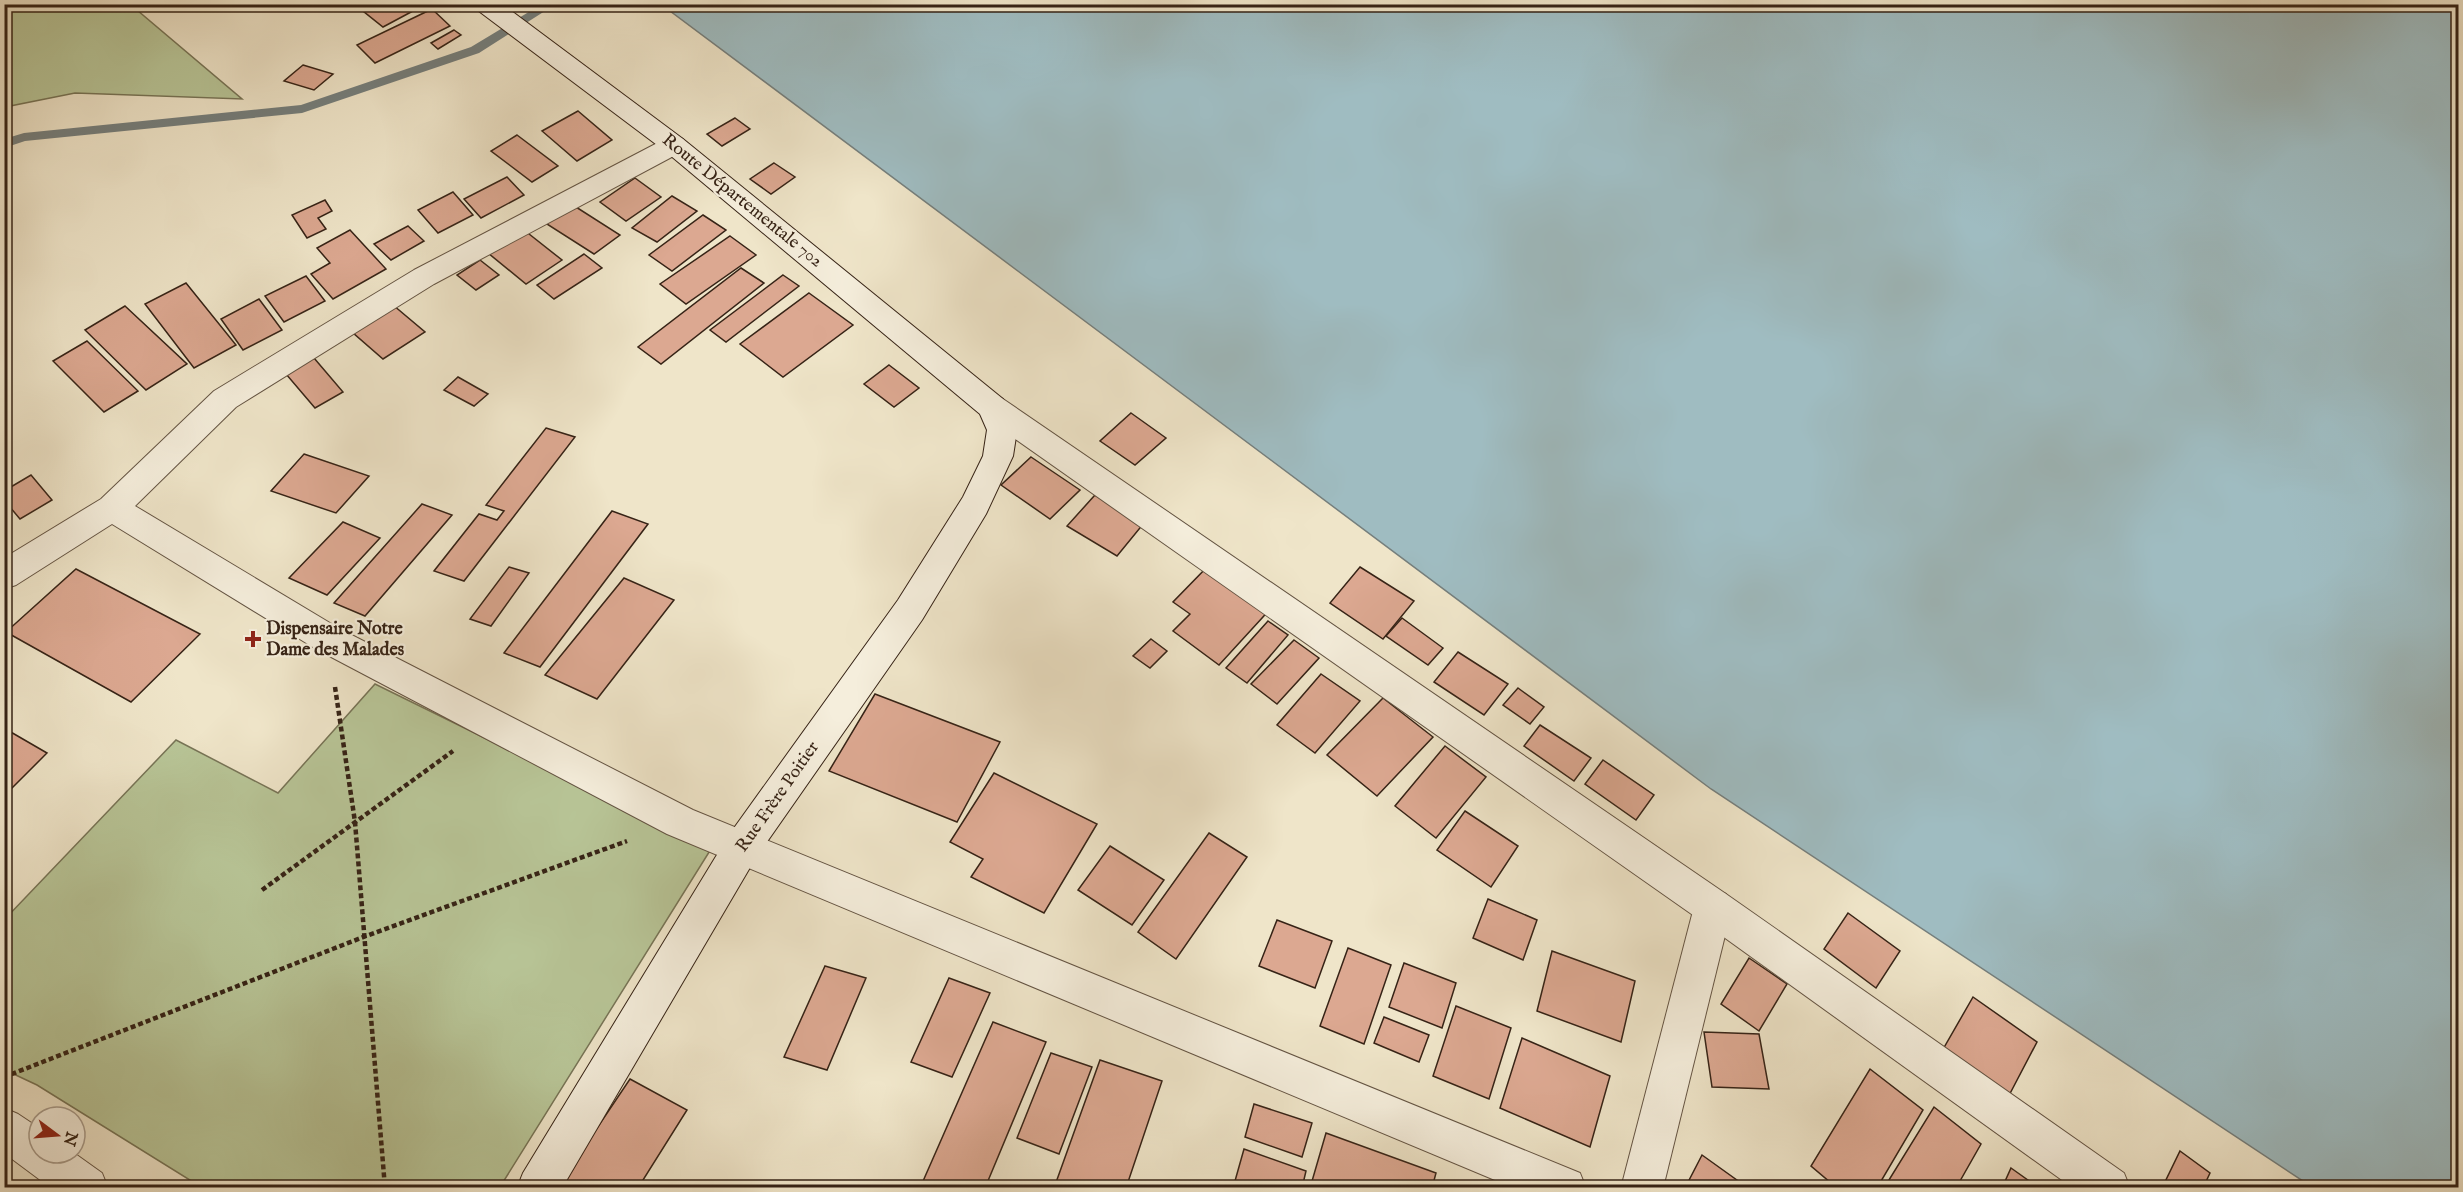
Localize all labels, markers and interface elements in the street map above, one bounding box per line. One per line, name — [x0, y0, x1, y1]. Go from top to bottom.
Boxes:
street label: Route Départementale 702 — [657, 129, 827, 273]
place label: Dispensaire Notre Dame des Malades — [266, 618, 405, 662]
marker: Dispensaire Notre Dame des Malades — [244, 630, 262, 648]
street label: Rue Frère Poitier — [731, 737, 825, 857]
north arrow — [27, 1105, 87, 1165]
text: N — [58, 1128, 81, 1148]

